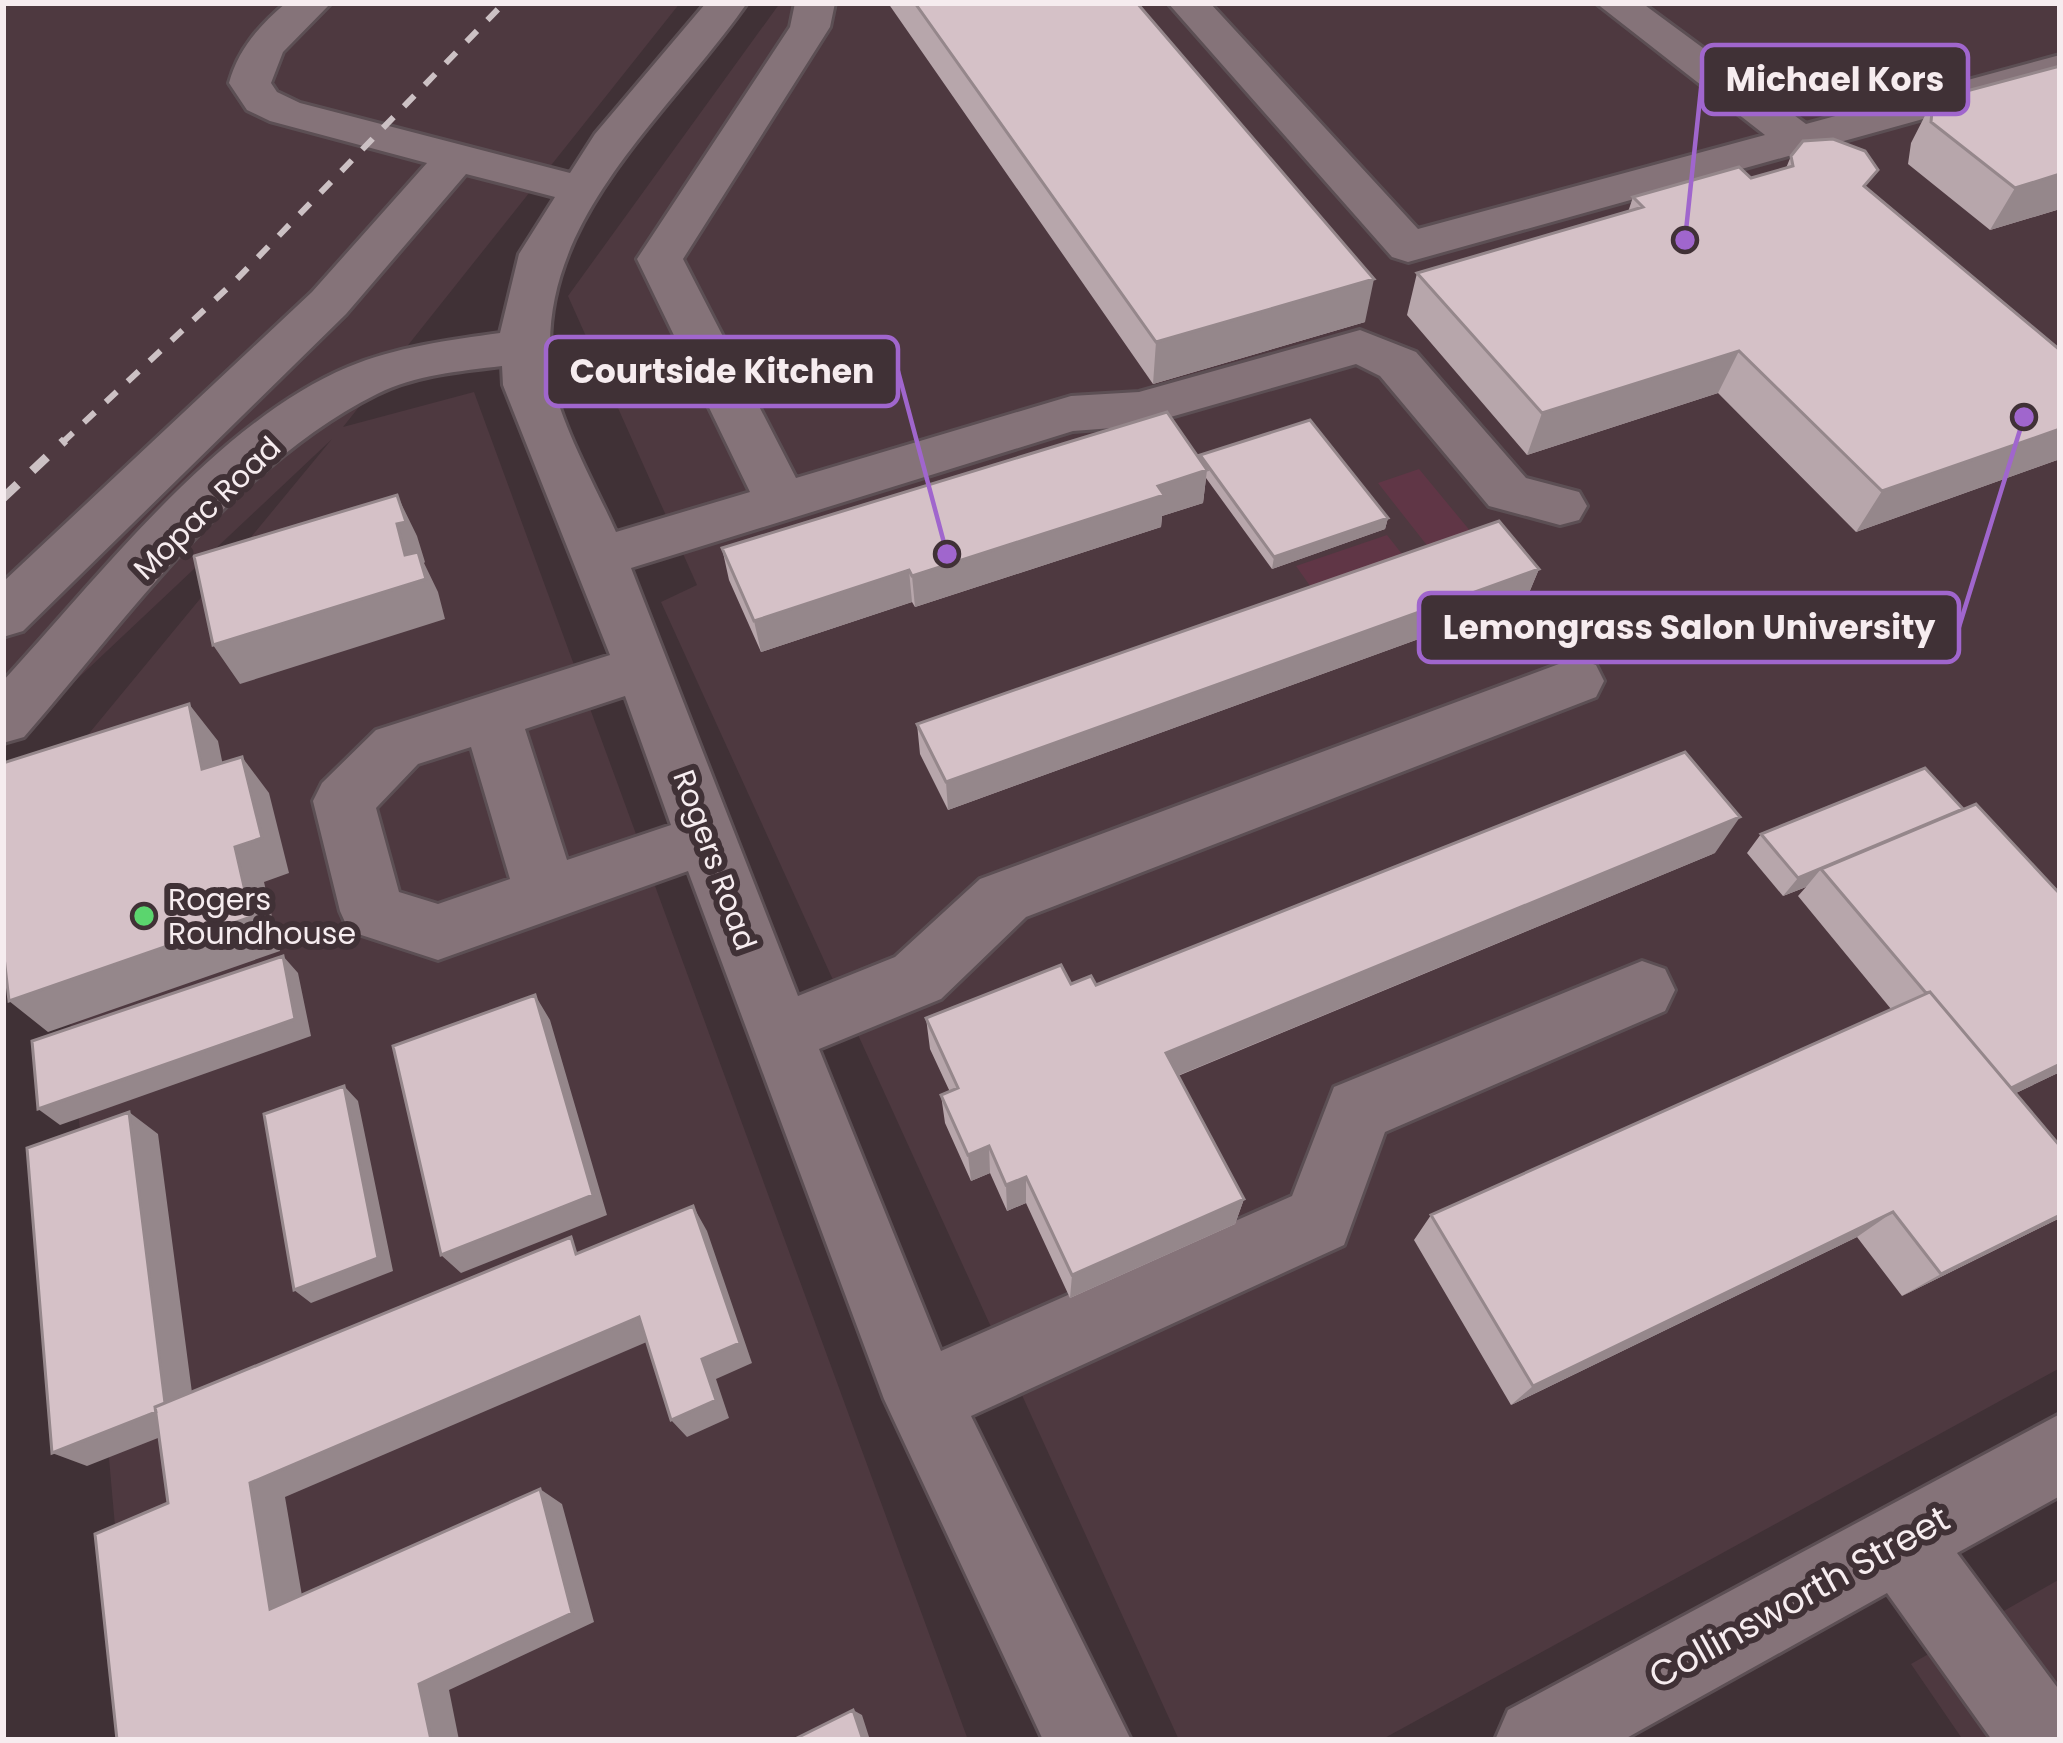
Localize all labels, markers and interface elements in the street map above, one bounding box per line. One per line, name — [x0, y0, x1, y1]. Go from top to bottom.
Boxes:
callout: Michael Kors — [1702, 45, 1968, 114]
text: Michael Kors — [1726, 56, 1944, 103]
callout: Courtside Kitchen — [546, 337, 898, 406]
text: Courtside Kitchen — [570, 348, 874, 395]
street label: Mopac Road — [124, 427, 290, 589]
callout: Lemongrass Salon University — [1419, 593, 1959, 662]
text: Lemongrass Salon University — [1443, 604, 1935, 651]
street label: Rogers Road — [662, 764, 768, 956]
place label: Rogers Roundhouse — [168, 878, 356, 955]
marker: Rogers Roundhouse — [131, 903, 157, 929]
street label: Collinsworth Street — [1640, 1493, 1958, 1701]

